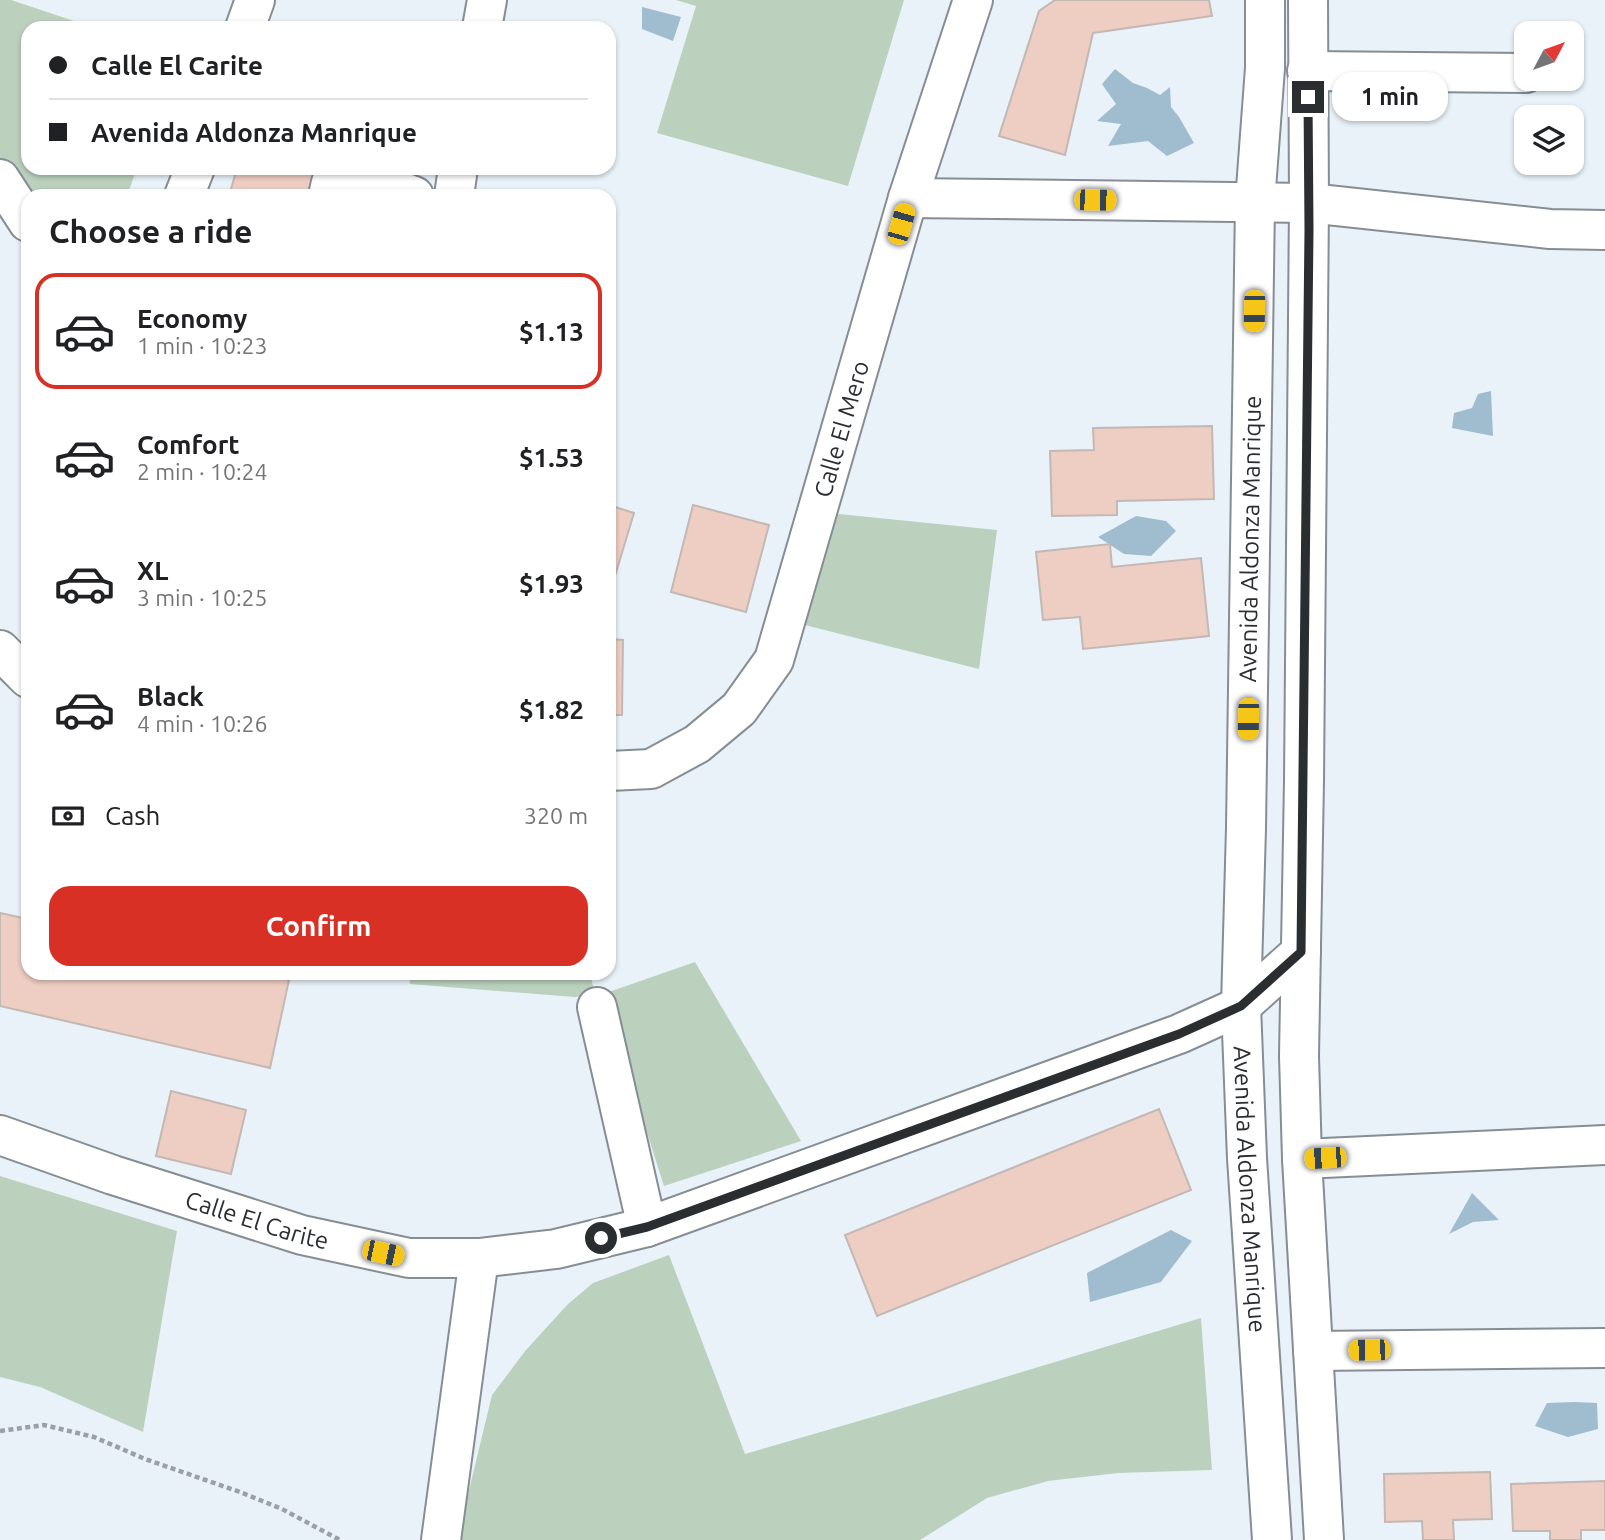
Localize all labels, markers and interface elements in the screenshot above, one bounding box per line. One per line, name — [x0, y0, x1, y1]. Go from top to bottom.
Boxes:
north arrow — [1514, 21, 1584, 91]
map controls — [1514, 21, 1584, 175]
text: Calle El Carite — [91, 51, 263, 80]
callout: 1 min — [1332, 72, 1448, 122]
route end — [1292, 81, 1324, 113]
text: 1 min — [1361, 84, 1419, 109]
button: layers — [1514, 105, 1584, 175]
text: Avenida Aldonza Manrique — [91, 118, 417, 147]
car — [1074, 189, 1117, 211]
car — [886, 201, 917, 247]
text: Choose a ride — [49, 213, 252, 249]
car — [1244, 290, 1265, 332]
icon: car — [53, 300, 116, 363]
text: Economy — [137, 304, 247, 333]
text: $1.13 — [519, 317, 584, 346]
text: 1 min · 10:23 — [137, 333, 268, 358]
street label: Calle El Mero — [808, 357, 874, 500]
street label: Avenida Aldonza Manrique — [1234, 395, 1266, 683]
icon: car — [53, 426, 116, 489]
text: Comfort — [137, 430, 240, 459]
text: $1.53 — [519, 443, 584, 472]
text: 2 min · 10:24 — [137, 459, 268, 484]
icon: car — [53, 552, 116, 615]
text: XL — [137, 556, 168, 585]
text: $1.93 — [519, 569, 584, 598]
text: 3 min · 10:25 — [137, 585, 268, 610]
icon: car — [53, 678, 116, 741]
text: Black — [137, 682, 204, 711]
text: $1.82 — [519, 695, 584, 724]
car — [1238, 698, 1259, 740]
text: 4 min · 10:26 — [137, 711, 268, 736]
icon: cash — [49, 797, 87, 835]
text: Cash — [105, 801, 160, 830]
text: 320 m — [524, 803, 588, 828]
button: Confirm — [49, 886, 588, 966]
street label: Avenida Aldonza Manrique — [1229, 1045, 1272, 1333]
car — [1304, 1146, 1347, 1170]
street label: Calle El Carite — [182, 1185, 331, 1254]
route start — [585, 1222, 617, 1254]
car — [361, 1238, 406, 1268]
car — [1348, 1339, 1391, 1361]

